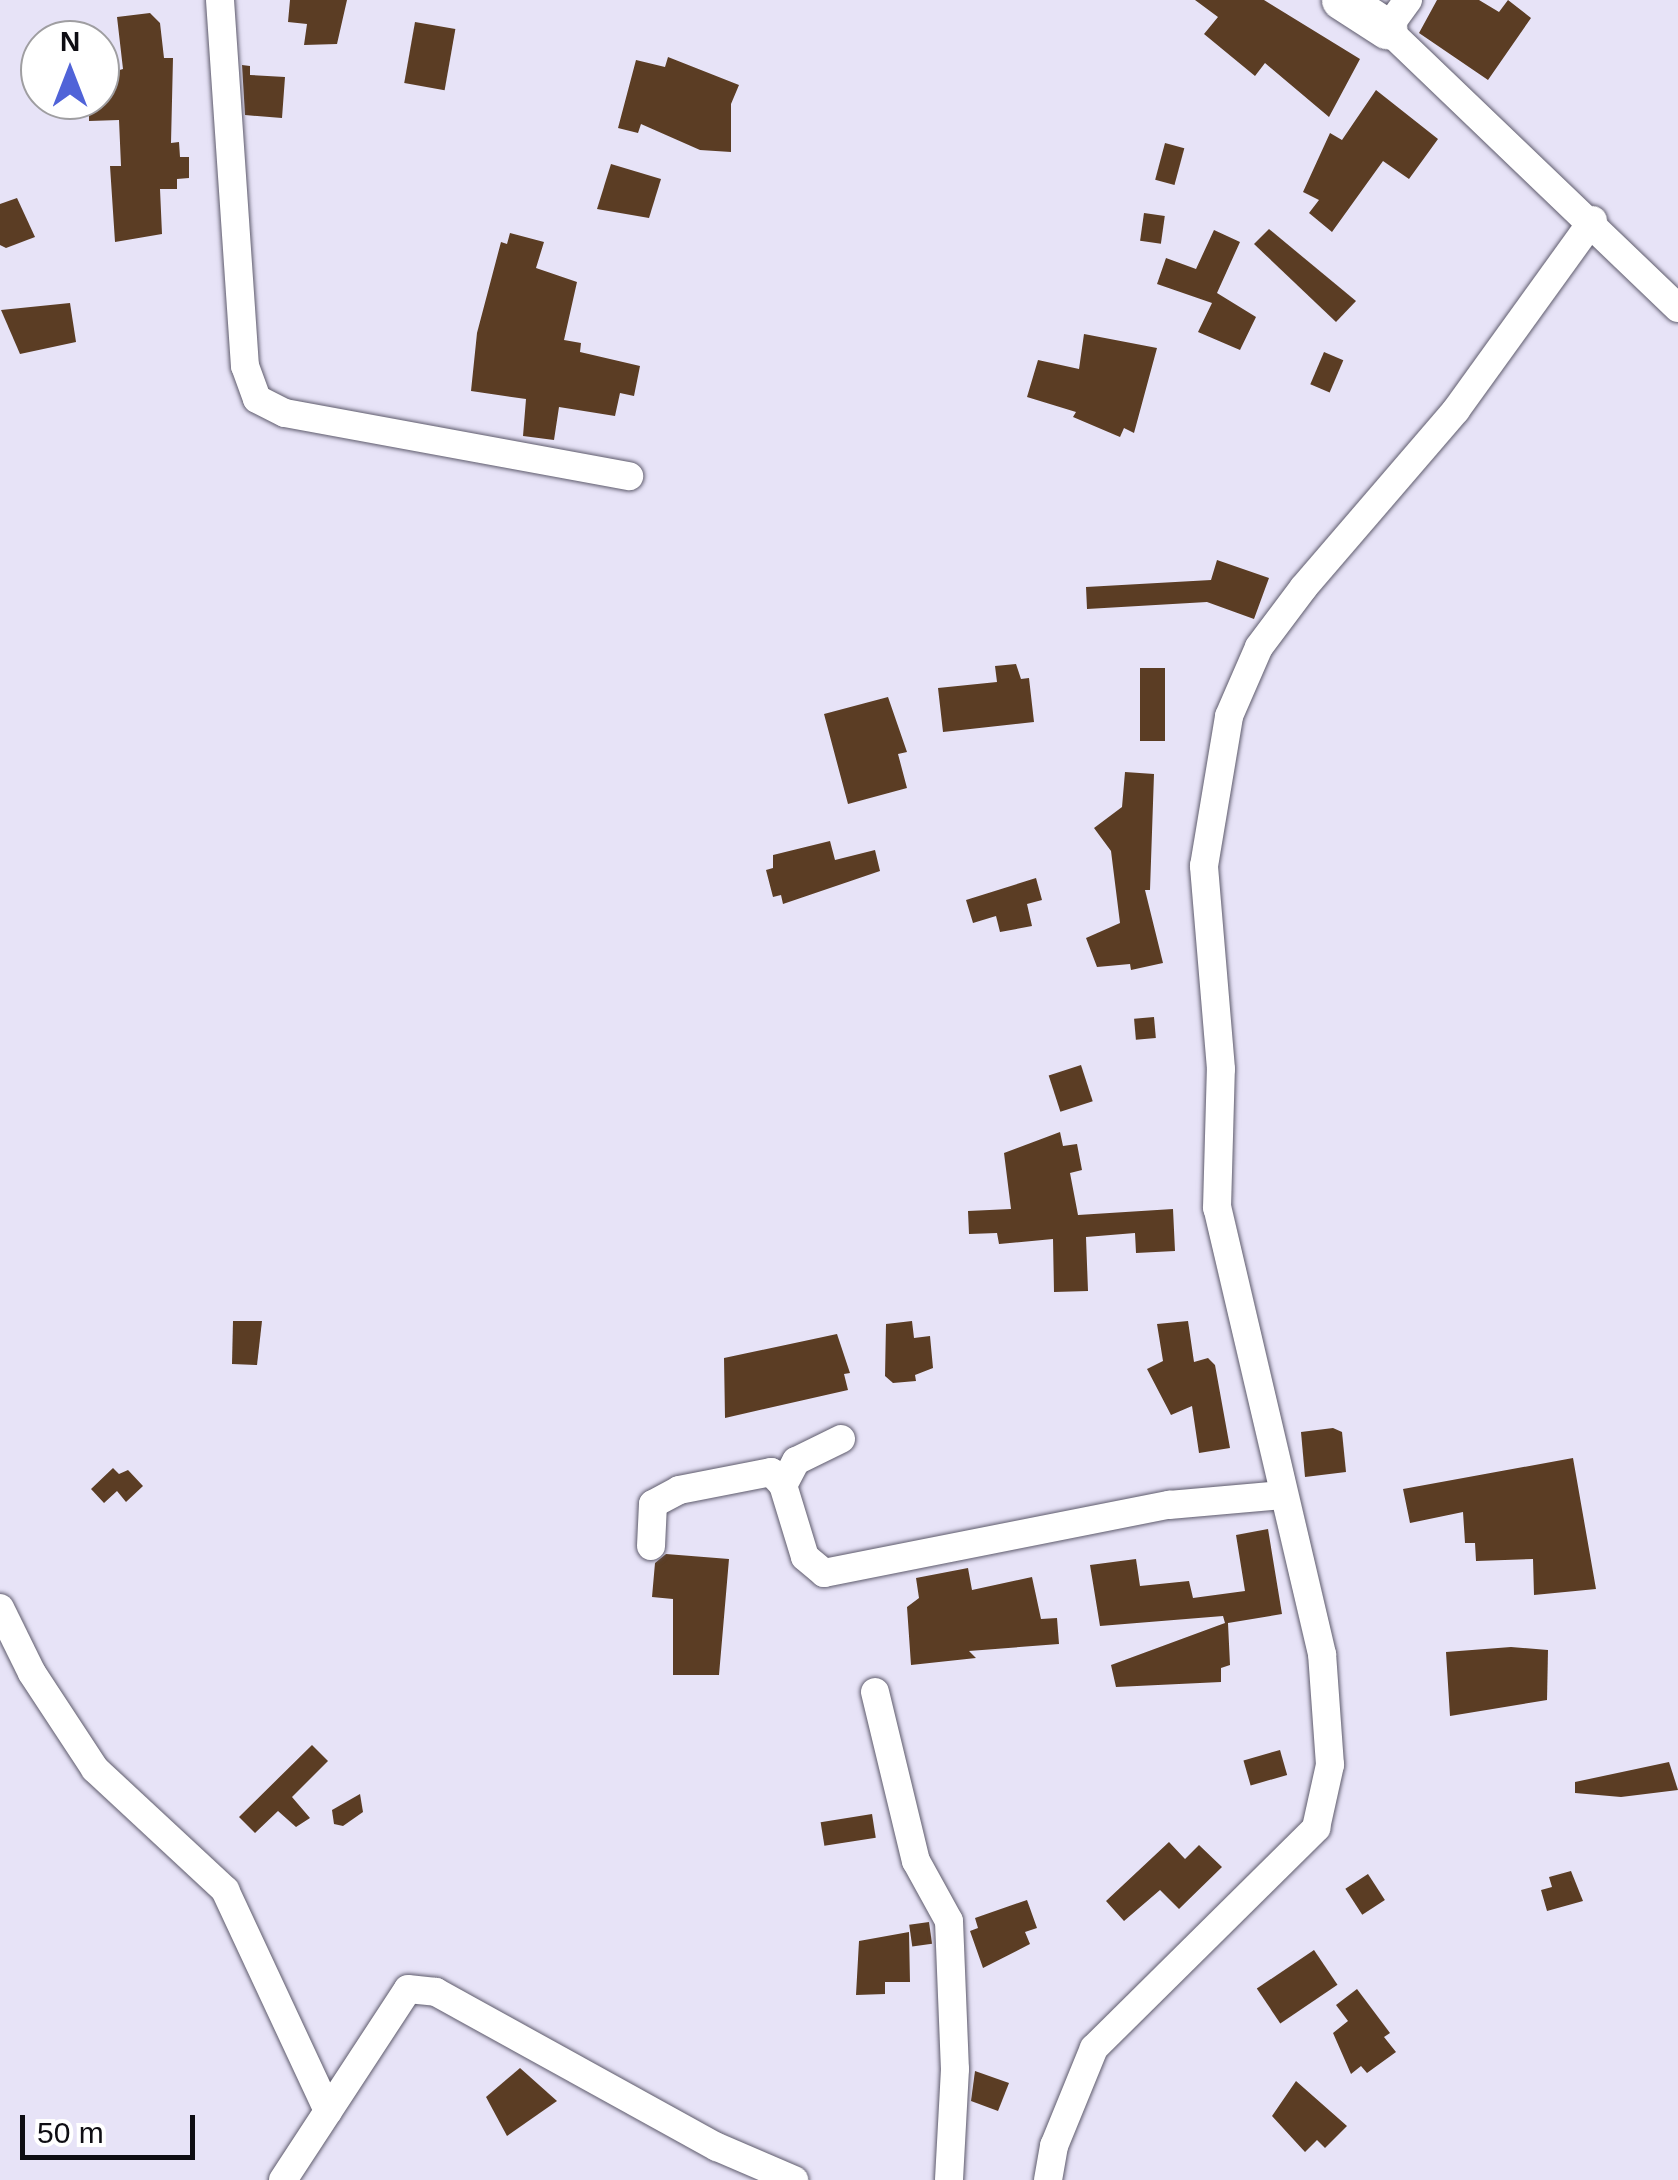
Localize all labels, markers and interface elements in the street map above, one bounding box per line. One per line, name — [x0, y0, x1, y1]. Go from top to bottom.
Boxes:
north arrow — [20, 20, 120, 120]
text: N — [60, 26, 80, 57]
scale bar — [25, 2095, 200, 2157]
text: 50 m — [37, 2116, 104, 2149]

